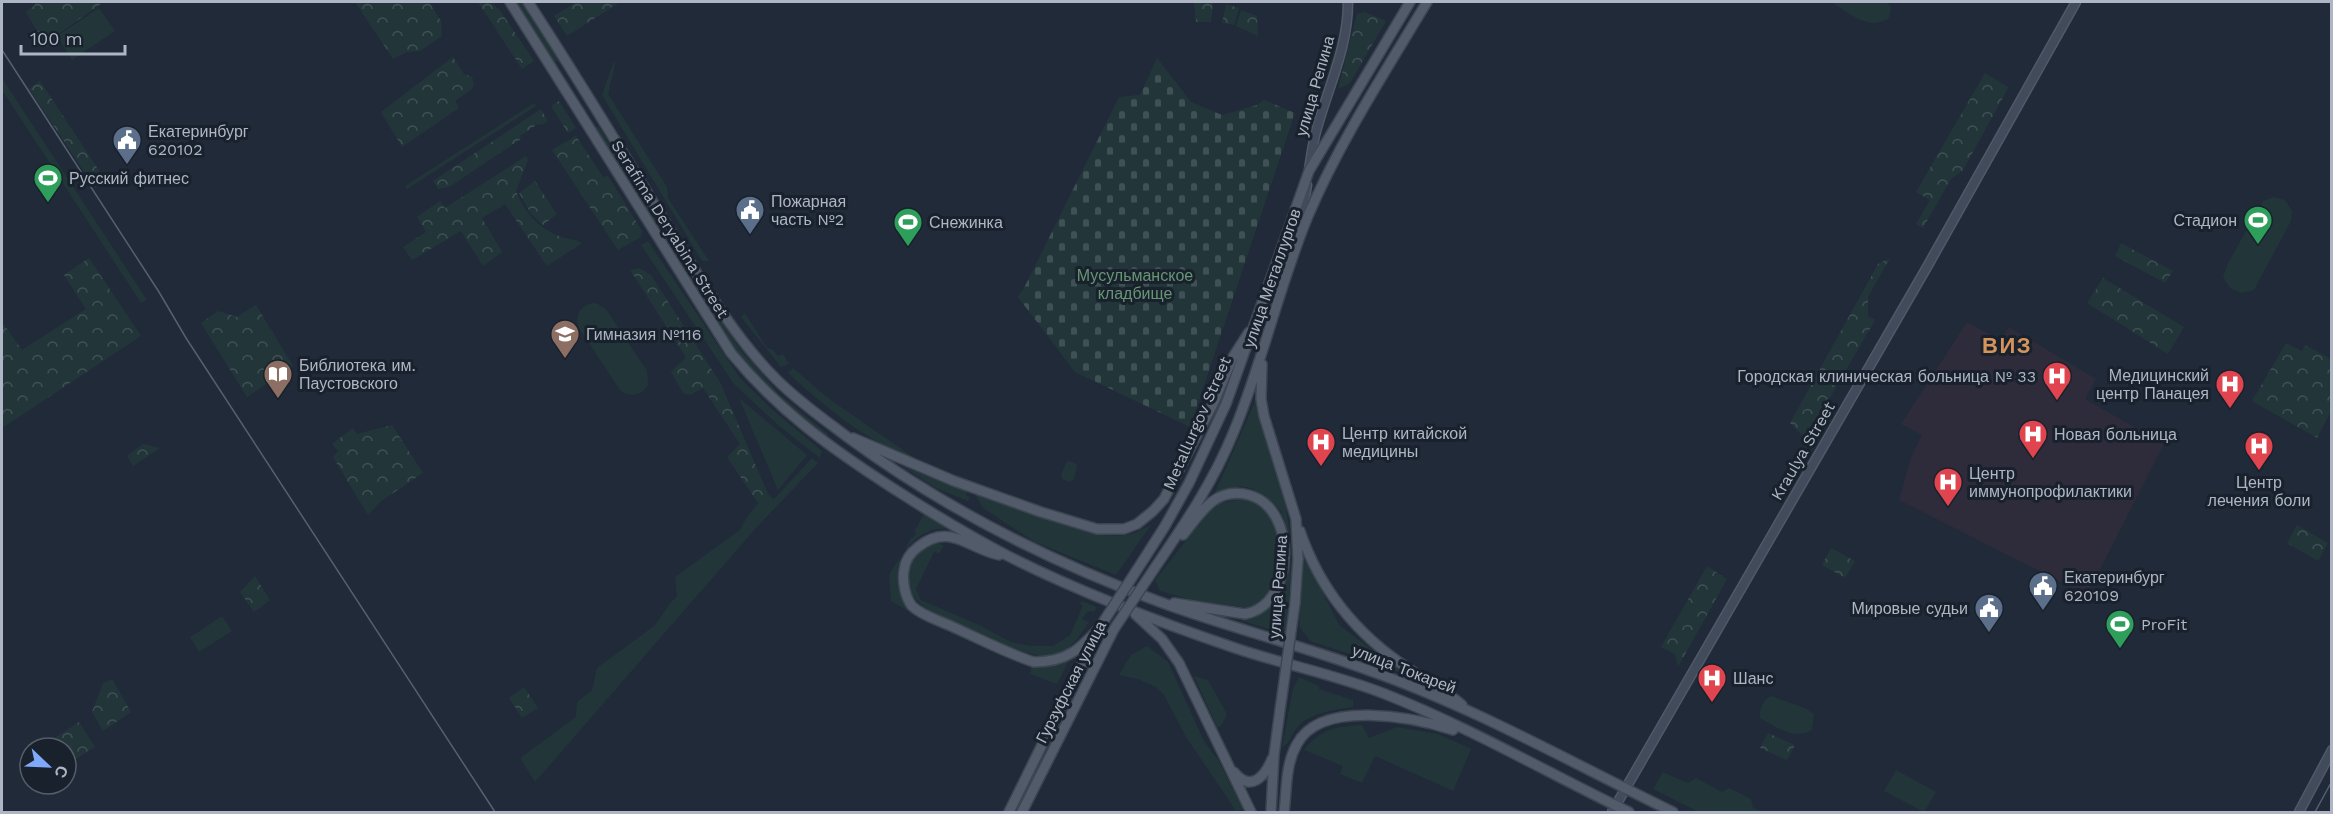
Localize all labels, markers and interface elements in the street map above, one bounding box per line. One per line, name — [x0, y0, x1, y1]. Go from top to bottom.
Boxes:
scale bar — [21, 18, 124, 56]
text: 100 m — [30, 28, 83, 49]
street label: улица Репина — [1292, 33, 1338, 138]
place label: Екатеринбург 620102 — [148, 122, 249, 159]
public building icon: Екатеринбург 620102 — [111, 124, 143, 166]
street label: Serafima Deryabina Street — [607, 137, 733, 321]
sports icon: Русский фитнес — [32, 162, 64, 204]
place label: Русский фитнес — [69, 169, 189, 188]
place label: Пожарная часть №2 — [771, 192, 846, 229]
public building icon: Пожарная часть №2 — [734, 194, 766, 236]
sports icon: Стадион — [2242, 204, 2274, 246]
sports icon: Снежинка — [892, 206, 924, 248]
street label: улица Металлургов — [1239, 206, 1305, 350]
place label: Стадион — [2173, 211, 2237, 230]
place label: Снежинка — [929, 213, 1003, 232]
park label: Мусульманское кладбище — [1077, 266, 1193, 303]
school or university icon: Гимназия №116 — [549, 318, 581, 360]
place label: Гимназия №116 — [586, 325, 701, 344]
district label: ВИЗ — [1982, 333, 2032, 358]
street label: Metallurgov Street — [1159, 353, 1235, 493]
place label: Библиотека им. Паустовского — [299, 356, 416, 393]
library icon: Библиотека им. Паустовского — [262, 358, 294, 400]
hospital icon: Городская клиническая больница № 33 — [2041, 360, 2073, 402]
place label: Медицинский центр Панацея — [2096, 366, 2209, 403]
place label: Городская клиническая больница № 33 — [1737, 367, 2036, 386]
hospital icon: Медицинский центр Панацея — [2214, 368, 2246, 410]
street label: Kraulya Street — [1767, 398, 1839, 504]
hospital icon: Новая больница — [2017, 418, 2049, 460]
place label: Центр китайской медицины — [1342, 424, 1467, 461]
place label: Новая больница — [2054, 425, 2177, 444]
hospital icon: Центр китайской медицины — [1305, 426, 1337, 468]
hospital icon: Центр лечения боли — [2243, 430, 2275, 472]
place label: Центр иммунопрофилактики — [1969, 464, 2132, 501]
hospital icon: Центр иммунопрофилактики — [1932, 466, 1964, 508]
place label: Центр лечения боли — [2208, 473, 2310, 510]
street label: улица Репина — [1265, 535, 1291, 639]
place label: Екатеринбург 620109 — [2064, 568, 2165, 605]
public building icon: Екатеринбург 620109 — [2027, 570, 2059, 612]
public building icon: Мировые судьи — [1973, 592, 2005, 634]
place label: Мировые судьи — [1852, 599, 1968, 618]
sports icon: ProFit — [2104, 608, 2136, 650]
place label: ProFit — [2141, 615, 2188, 634]
street label: Гурзуфская улица — [1032, 618, 1110, 746]
street label: улица Токарей — [1349, 640, 1459, 698]
hospital icon: Шанс — [1696, 662, 1728, 704]
place label: Шанс — [1733, 669, 1773, 688]
north arrow — [18, 736, 78, 796]
text: С — [50, 763, 72, 781]

